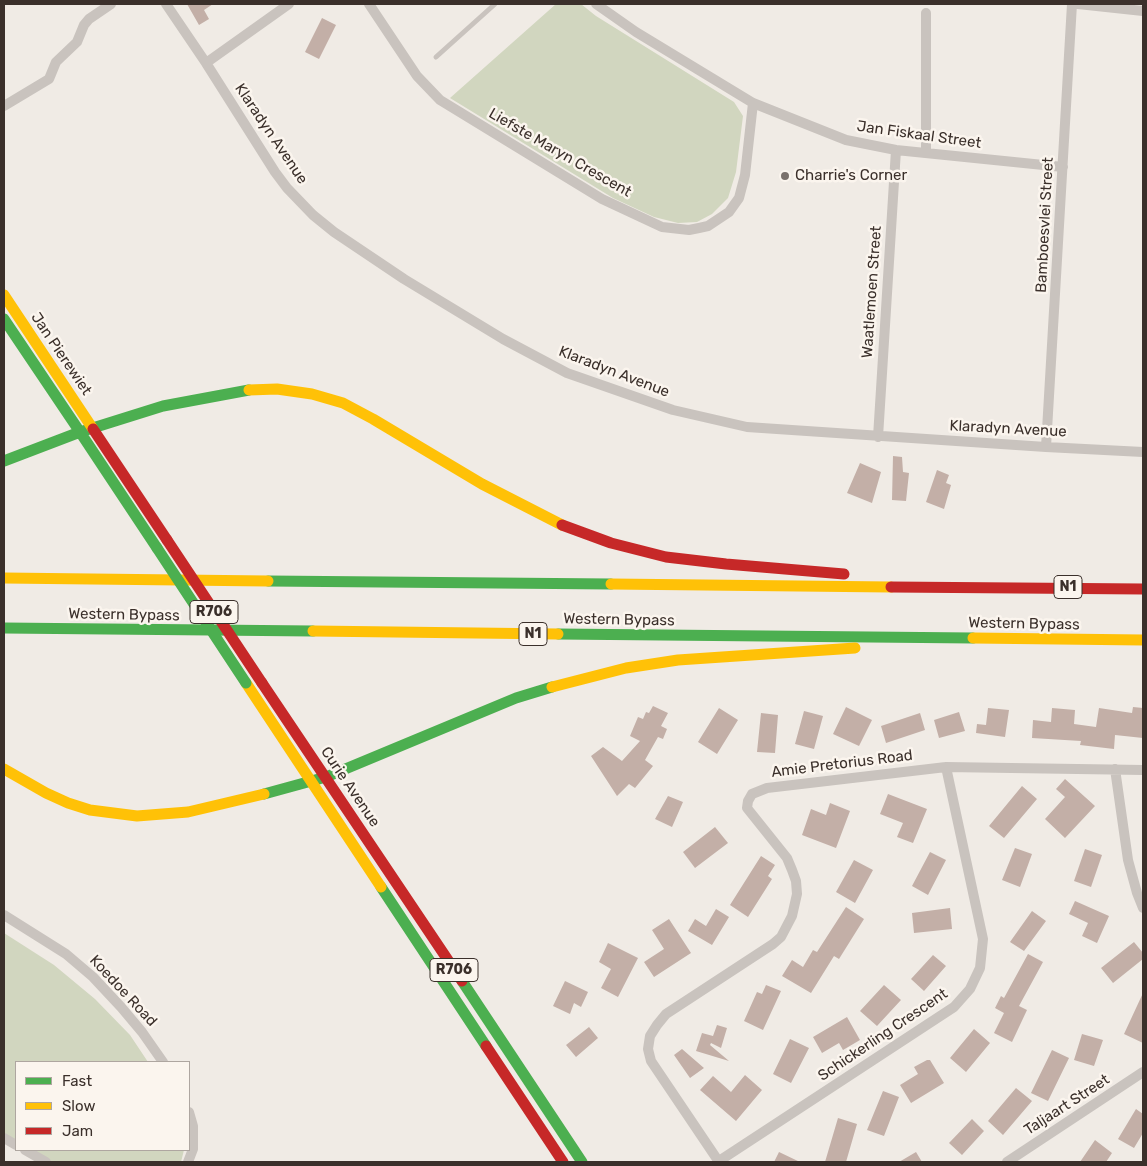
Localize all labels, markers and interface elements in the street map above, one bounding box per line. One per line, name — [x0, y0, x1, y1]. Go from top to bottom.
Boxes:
street label: Klaradyn Avenue — [231, 80, 311, 188]
street label: Liefste Maryn Crescent — [485, 105, 635, 201]
street label: Jan Fiskaal Street — [856, 117, 982, 153]
street label: Bamboesvlei Street — [1032, 157, 1058, 293]
place label: Charrie's Corner — [795, 167, 907, 185]
marker: Charrie's Corner — [779, 170, 791, 182]
street label: Waatlemoen Street — [858, 225, 886, 359]
street label: Jan Pierewiet — [27, 309, 95, 399]
street label: Klaradyn Avenue — [556, 343, 672, 401]
street label: Klaradyn Avenue — [949, 417, 1067, 441]
road number: N1 — [1054, 576, 1082, 598]
road number: R706 — [190, 600, 238, 624]
street label: Western Bypass — [68, 605, 180, 625]
street label: Western Bypass — [563, 610, 675, 630]
street label: Western Bypass — [968, 614, 1080, 634]
road number: N1 — [519, 622, 547, 646]
street label: Curie Avenue — [317, 743, 383, 831]
street label: Amie Pretorius Road — [770, 746, 914, 782]
street label: Koedoe Road — [85, 952, 161, 1030]
road number: R706 — [430, 958, 478, 982]
street label: Schickerling Crescent — [815, 985, 951, 1085]
legend — [15, 1061, 190, 1151]
street label: Taljaart Street — [1021, 1071, 1113, 1139]
text: Fast — [62, 1072, 92, 1090]
text: Slow — [62, 1097, 95, 1115]
text: Jam — [62, 1122, 93, 1140]

